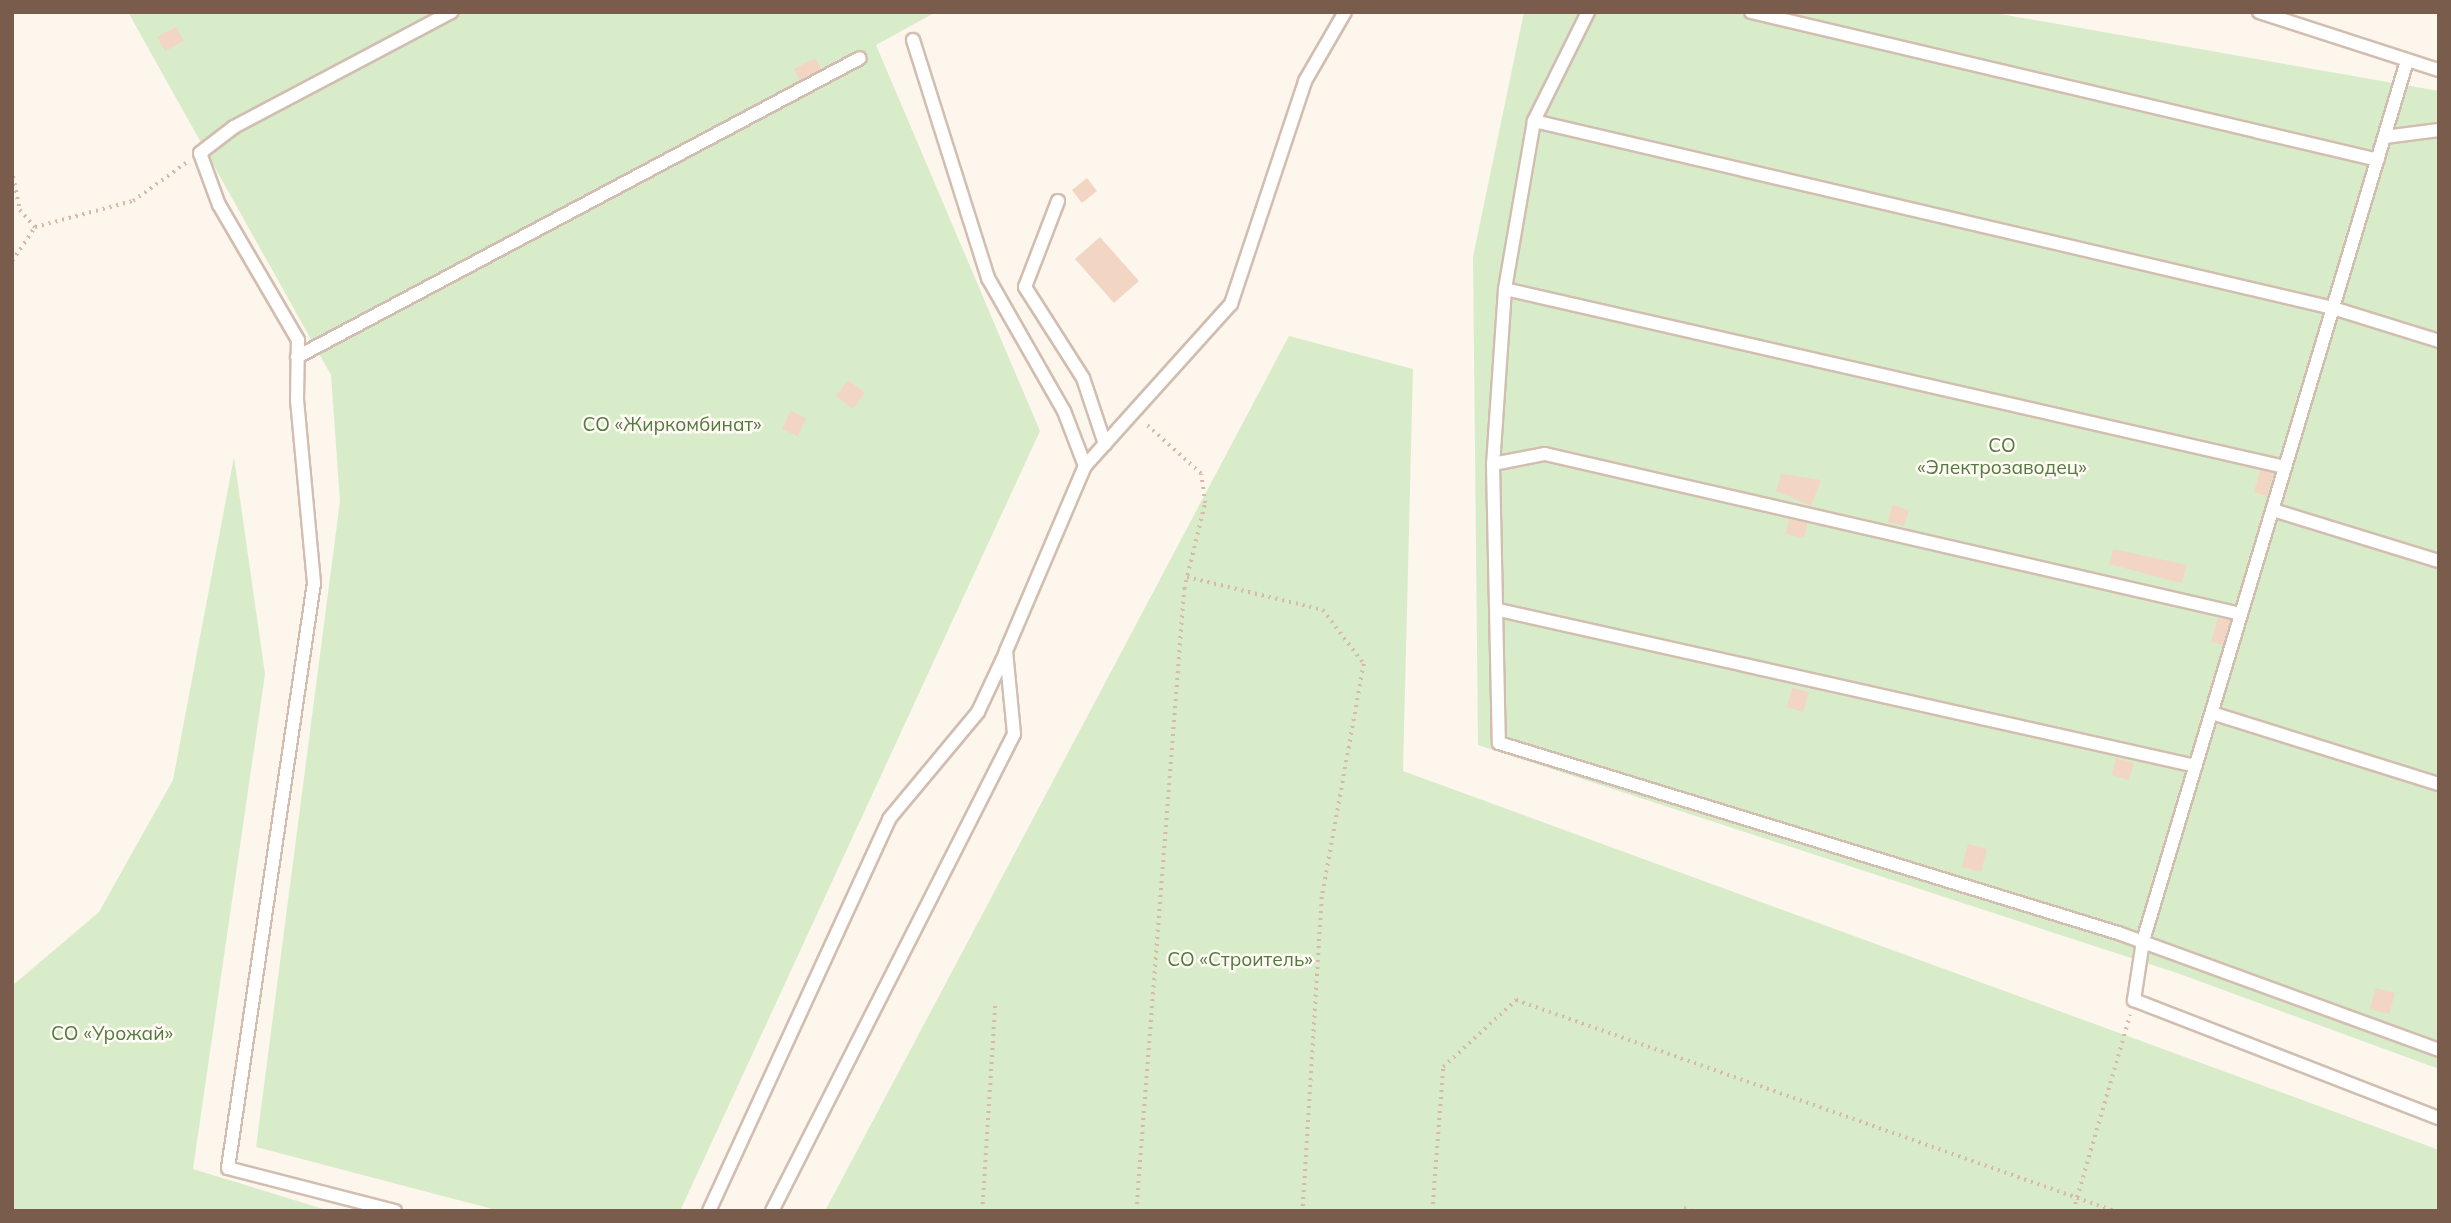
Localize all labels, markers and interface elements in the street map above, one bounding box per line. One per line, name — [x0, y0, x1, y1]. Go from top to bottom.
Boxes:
park label: СО «Жиркомбинат» — [582, 414, 762, 436]
park label: СО «Электрозаводец» — [1917, 435, 2087, 479]
park label: СО «Строитель» — [1167, 949, 1313, 971]
park label: СО «Урожай» — [51, 1023, 173, 1045]

